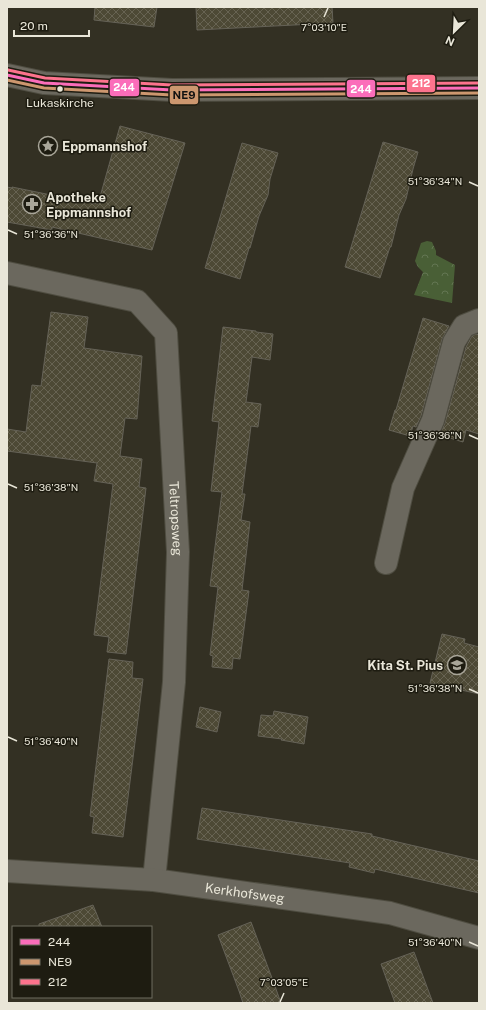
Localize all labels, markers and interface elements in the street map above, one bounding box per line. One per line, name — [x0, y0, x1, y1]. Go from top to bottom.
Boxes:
scale bar — [14, 12, 89, 38]
north arrow — [434, 12, 474, 52]
text: 20 m — [20, 19, 48, 33]
text: 7°03'10"E — [301, 21, 347, 33]
text: N — [444, 34, 456, 48]
line badge: 212 — [406, 74, 436, 93]
text: 212 — [412, 77, 430, 89]
line badge: 244 — [109, 78, 140, 97]
line badge: 244 — [346, 79, 376, 98]
text: 244 — [113, 81, 135, 93]
text: 244 — [350, 83, 372, 95]
marker: Lukaskirche — [55, 84, 65, 94]
line badge: NE9 — [169, 85, 199, 105]
text: NE9 — [173, 89, 195, 101]
place label: Lukaskirche — [26, 96, 94, 110]
place icon: Eppmannshof — [37, 135, 59, 157]
place label: Eppmannshof — [62, 139, 147, 154]
text: 51°36'34"N — [408, 175, 462, 187]
place label: Apotheke Eppmannshof — [46, 190, 131, 220]
pharmacy icon: Apotheke Eppmannshof — [21, 193, 43, 215]
text: 51°36'36"N — [24, 228, 78, 240]
text: 51°36'36"N — [408, 429, 462, 441]
text: 51°36'38"N — [24, 481, 78, 493]
street label: Teltropsweg — [166, 481, 185, 556]
school or university icon: Kita St. Pius — [446, 654, 468, 676]
place label: Kita St. Pius — [367, 658, 443, 673]
text: 51°36'38"N — [408, 682, 462, 694]
text: 51°36'40"N — [24, 735, 78, 747]
street label: Kerkhofsweg — [204, 880, 285, 906]
legend — [12, 926, 152, 998]
text: 244 — [48, 935, 71, 949]
text: 51°36'40"N — [408, 936, 462, 948]
text: NE9 — [48, 955, 72, 969]
text: 212 — [48, 975, 67, 989]
text: 7°03'05"E — [260, 976, 308, 988]

